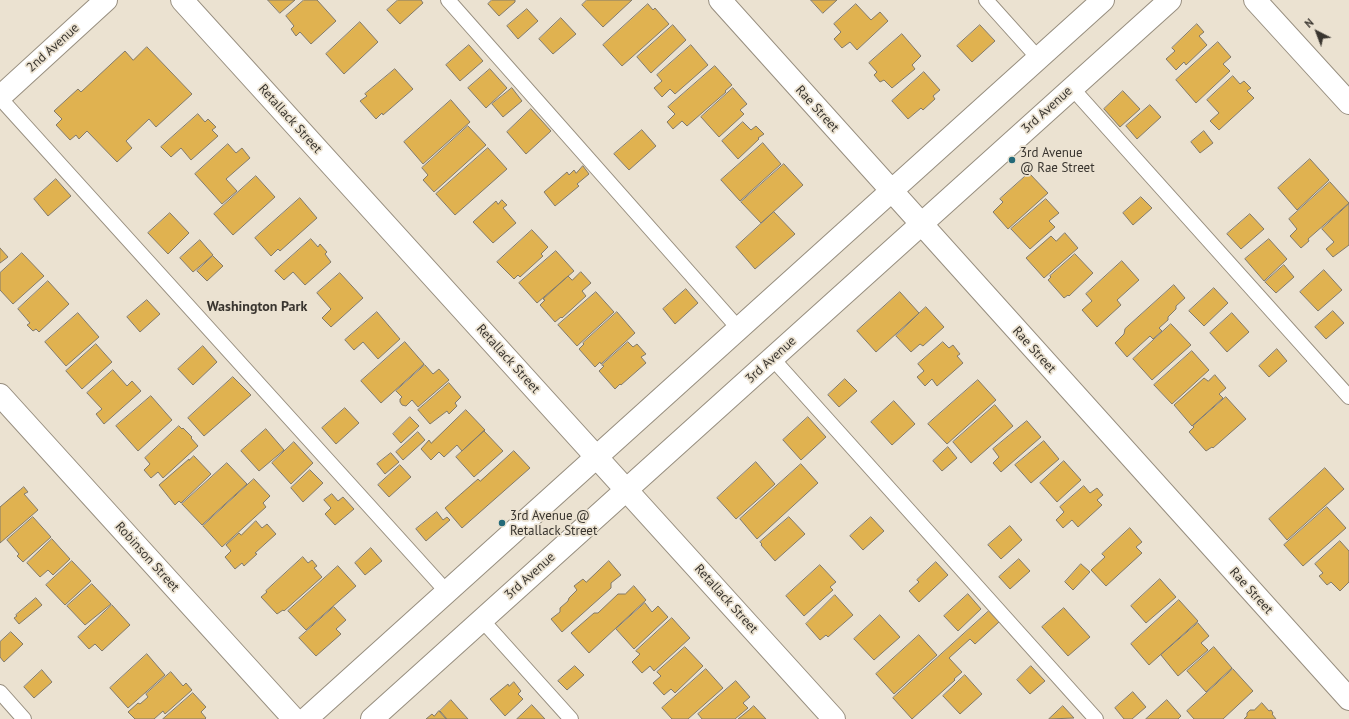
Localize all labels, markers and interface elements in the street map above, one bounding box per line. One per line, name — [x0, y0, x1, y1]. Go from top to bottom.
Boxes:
north arrow — [1297, 12, 1337, 52]
text: N — [1302, 15, 1316, 31]
street label: 2nd Avenue — [24, 20, 82, 76]
street label: Retallack Street — [255, 81, 325, 157]
street label: Rae Street — [792, 82, 842, 136]
street label: 3rd Avenue — [1019, 83, 1075, 137]
place label: 3rd Avenue @ Rae Street — [1020, 145, 1095, 176]
marker: 3rd Avenue @ Rae Street — [1007, 155, 1017, 165]
district label: Washington Park — [207, 299, 307, 315]
street label: Retallack Street — [473, 321, 543, 397]
street label: Rae Street — [1009, 323, 1059, 377]
street label: 3rd Avenue — [743, 333, 799, 387]
place label: 3rd Avenue @ Retallack Street — [510, 508, 597, 539]
marker: 3rd Avenue @ Retallack Street — [497, 518, 507, 528]
street label: Robinson Street — [112, 519, 182, 595]
street label: 3rd Avenue — [502, 549, 558, 603]
street label: Retallack Street — [691, 561, 761, 637]
street label: Rae Street — [1226, 564, 1276, 618]

